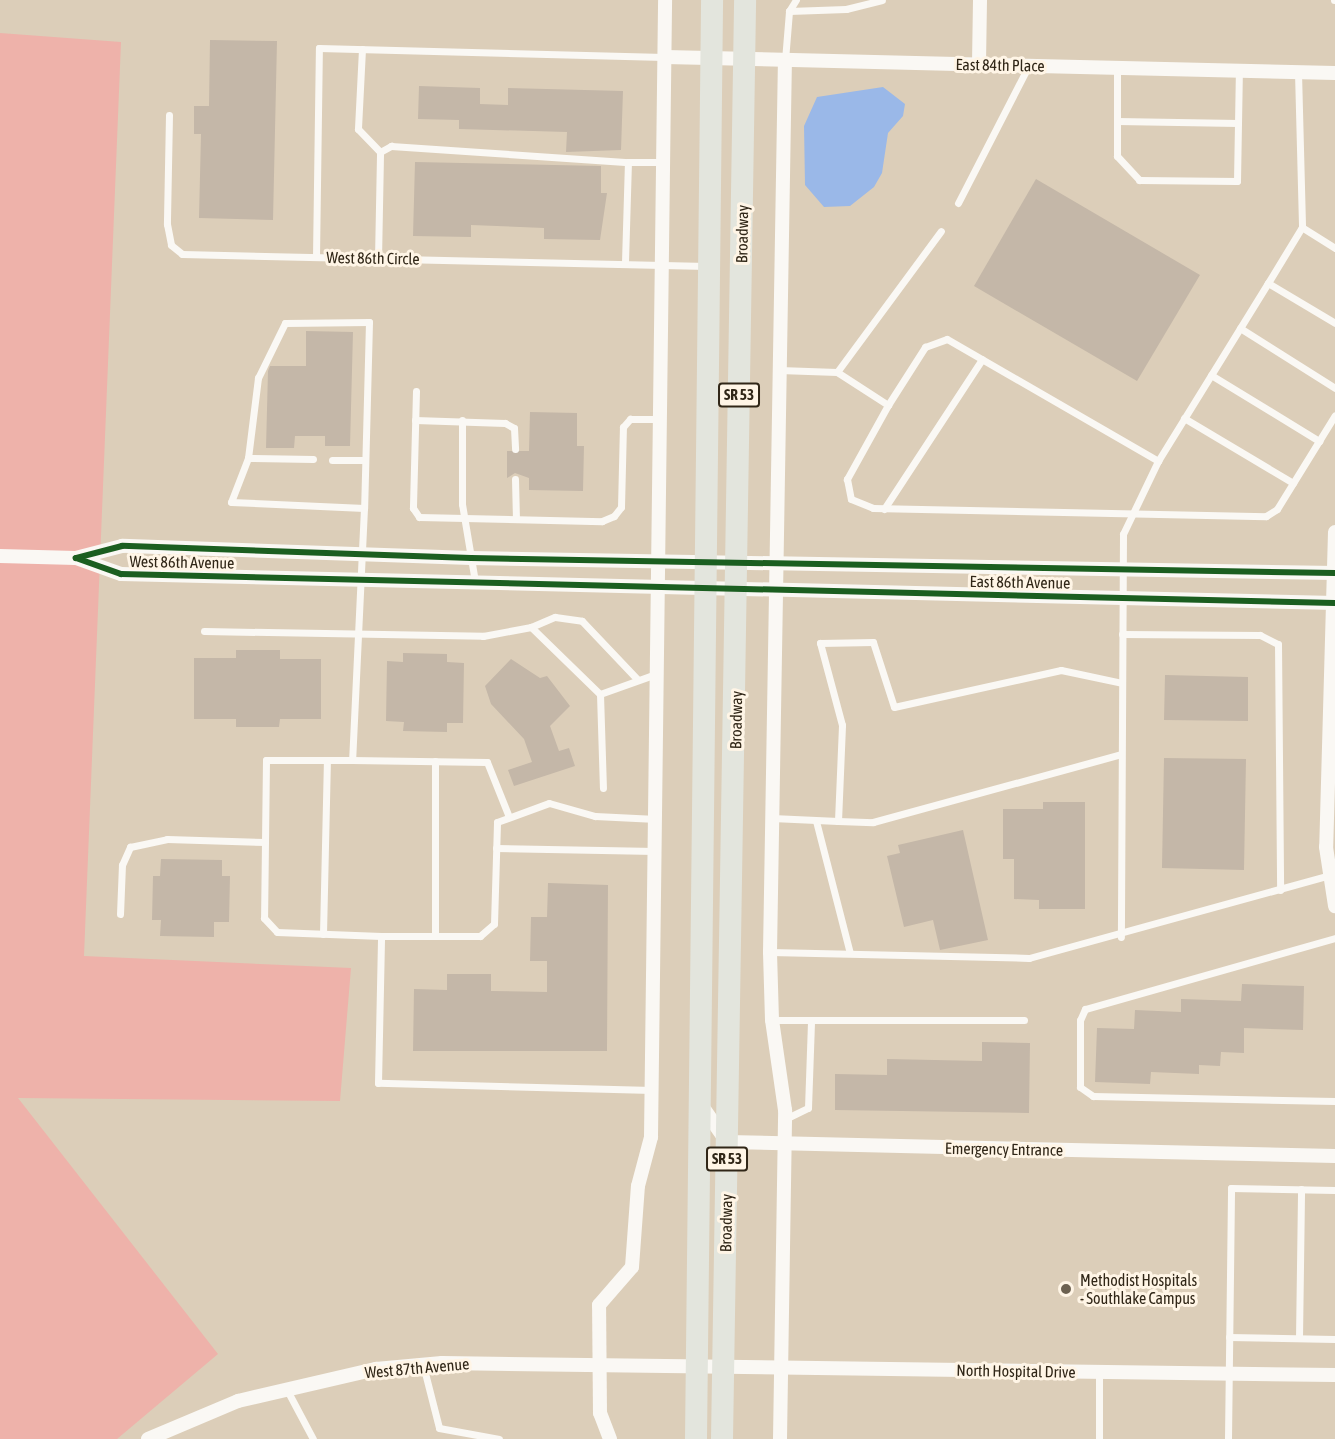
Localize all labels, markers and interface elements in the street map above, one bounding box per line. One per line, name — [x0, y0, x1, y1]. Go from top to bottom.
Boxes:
street label: East 84th Place — [955, 55, 1045, 75]
street label: Broadway — [732, 205, 752, 263]
street label: West 86th Circle — [326, 248, 420, 268]
road number: SR 53 — [718, 383, 760, 407]
street label: West 86th Avenue — [129, 551, 235, 573]
street label: East 86th Avenue — [970, 572, 1070, 592]
street label: Broadway — [726, 691, 746, 749]
street label: Emergency Entrance — [945, 1138, 1063, 1160]
road number: SR 53 — [706, 1147, 748, 1171]
street label: Broadway — [716, 1194, 736, 1252]
place label: Methodist Hospitals - Southlake Campus — [1080, 1270, 1197, 1308]
marker: Methodist Hospitals - Southlake Campus — [1057, 1280, 1075, 1298]
street label: West 87th Avenue — [364, 1354, 470, 1382]
street label: North Hospital Drive — [956, 1360, 1076, 1382]

